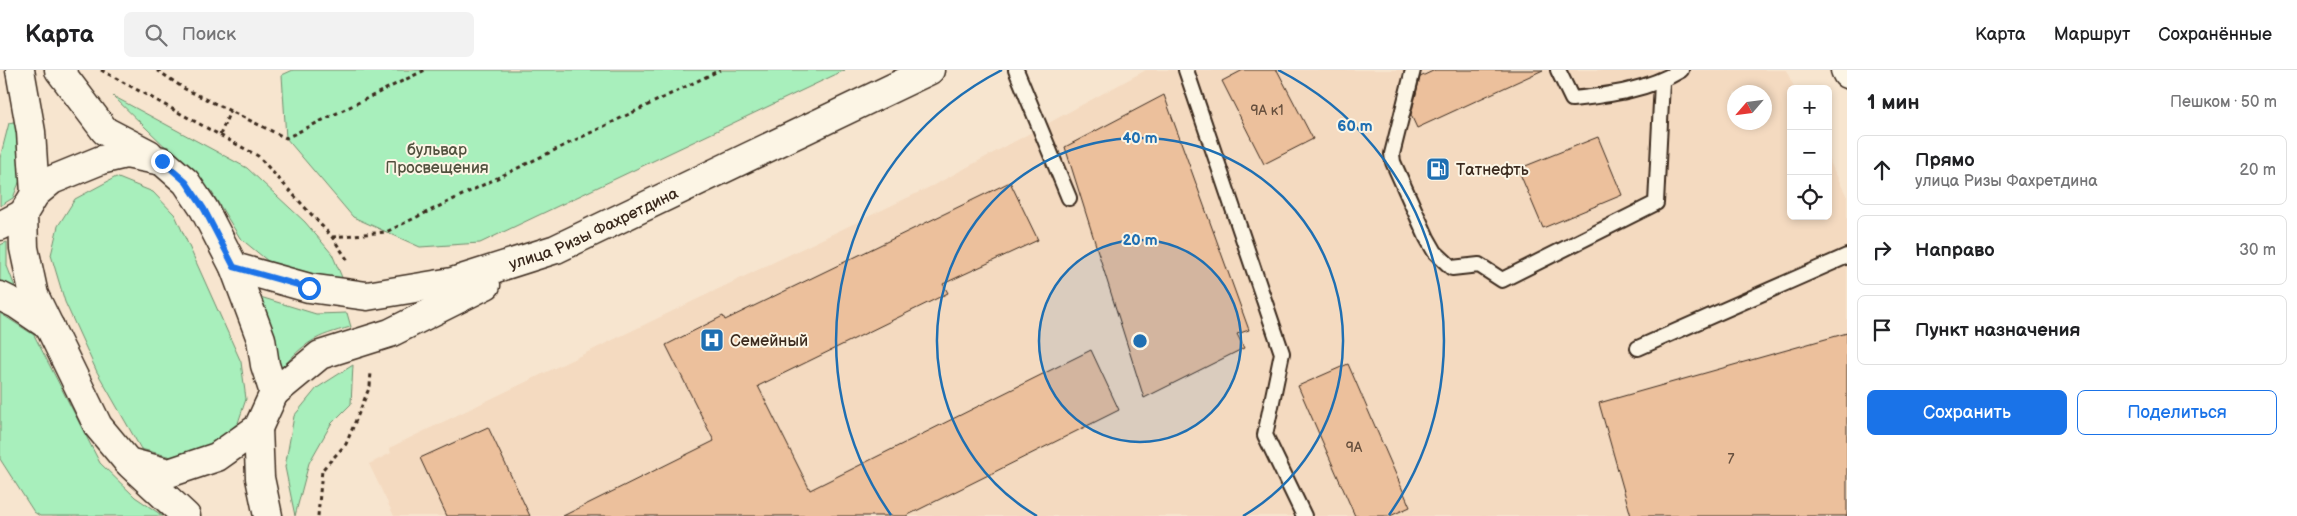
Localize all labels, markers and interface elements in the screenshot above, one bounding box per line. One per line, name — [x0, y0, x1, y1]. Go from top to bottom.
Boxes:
search box — [124, 12, 474, 57]
text: Карта — [25, 20, 94, 49]
icon: search — [142, 21, 170, 49]
text: Поиск — [182, 23, 236, 46]
text: Карта — [1975, 24, 2026, 45]
text: Маршрут — [2054, 24, 2130, 45]
text: Сохранённые — [2158, 24, 2272, 45]
north arrow — [1727, 85, 1772, 130]
map controls — [1787, 85, 1832, 220]
button: + — [1787, 85, 1832, 130]
text: 1 мин — [1867, 90, 1919, 115]
text: Пешком · 50 m — [2170, 93, 2277, 112]
house number: 9А к1 — [1250, 102, 1284, 119]
text: 60 m — [1337, 117, 1373, 136]
text: 40 m — [1122, 129, 1158, 148]
button: − — [1787, 130, 1832, 175]
park label: бульвар Просвещения — [385, 141, 489, 178]
text: Прямо — [1915, 149, 1975, 172]
route end — [151, 150, 174, 173]
fuel station icon: Татнефть — [1425, 156, 1451, 182]
icon: ahead — [1868, 156, 1896, 184]
place label: Татнефть — [1456, 161, 1529, 180]
text: 20 m — [2240, 161, 2276, 180]
text: улица Ризы Фахретдина — [1915, 172, 2098, 191]
button: locate — [1787, 175, 1832, 220]
street label: улица Ризы Фахретдина — [507, 184, 682, 274]
text: 20 m — [1123, 231, 1158, 250]
icon: right — [1868, 236, 1896, 264]
text: Направо — [1915, 239, 1995, 262]
text: 30 m — [2239, 241, 2276, 260]
route start — [298, 277, 321, 300]
icon: arrive — [1868, 316, 1896, 344]
text: Пункт назначения — [1915, 319, 2080, 342]
hospital icon: Семейный — [699, 327, 725, 353]
place label: Семейный — [730, 332, 808, 351]
centre of rings — [1131, 332, 1149, 350]
button: Сохранить — [1867, 390, 2067, 435]
button: Поделиться — [2077, 390, 2277, 435]
house number: 9А — [1346, 439, 1363, 456]
house number: 7 — [1728, 451, 1735, 468]

